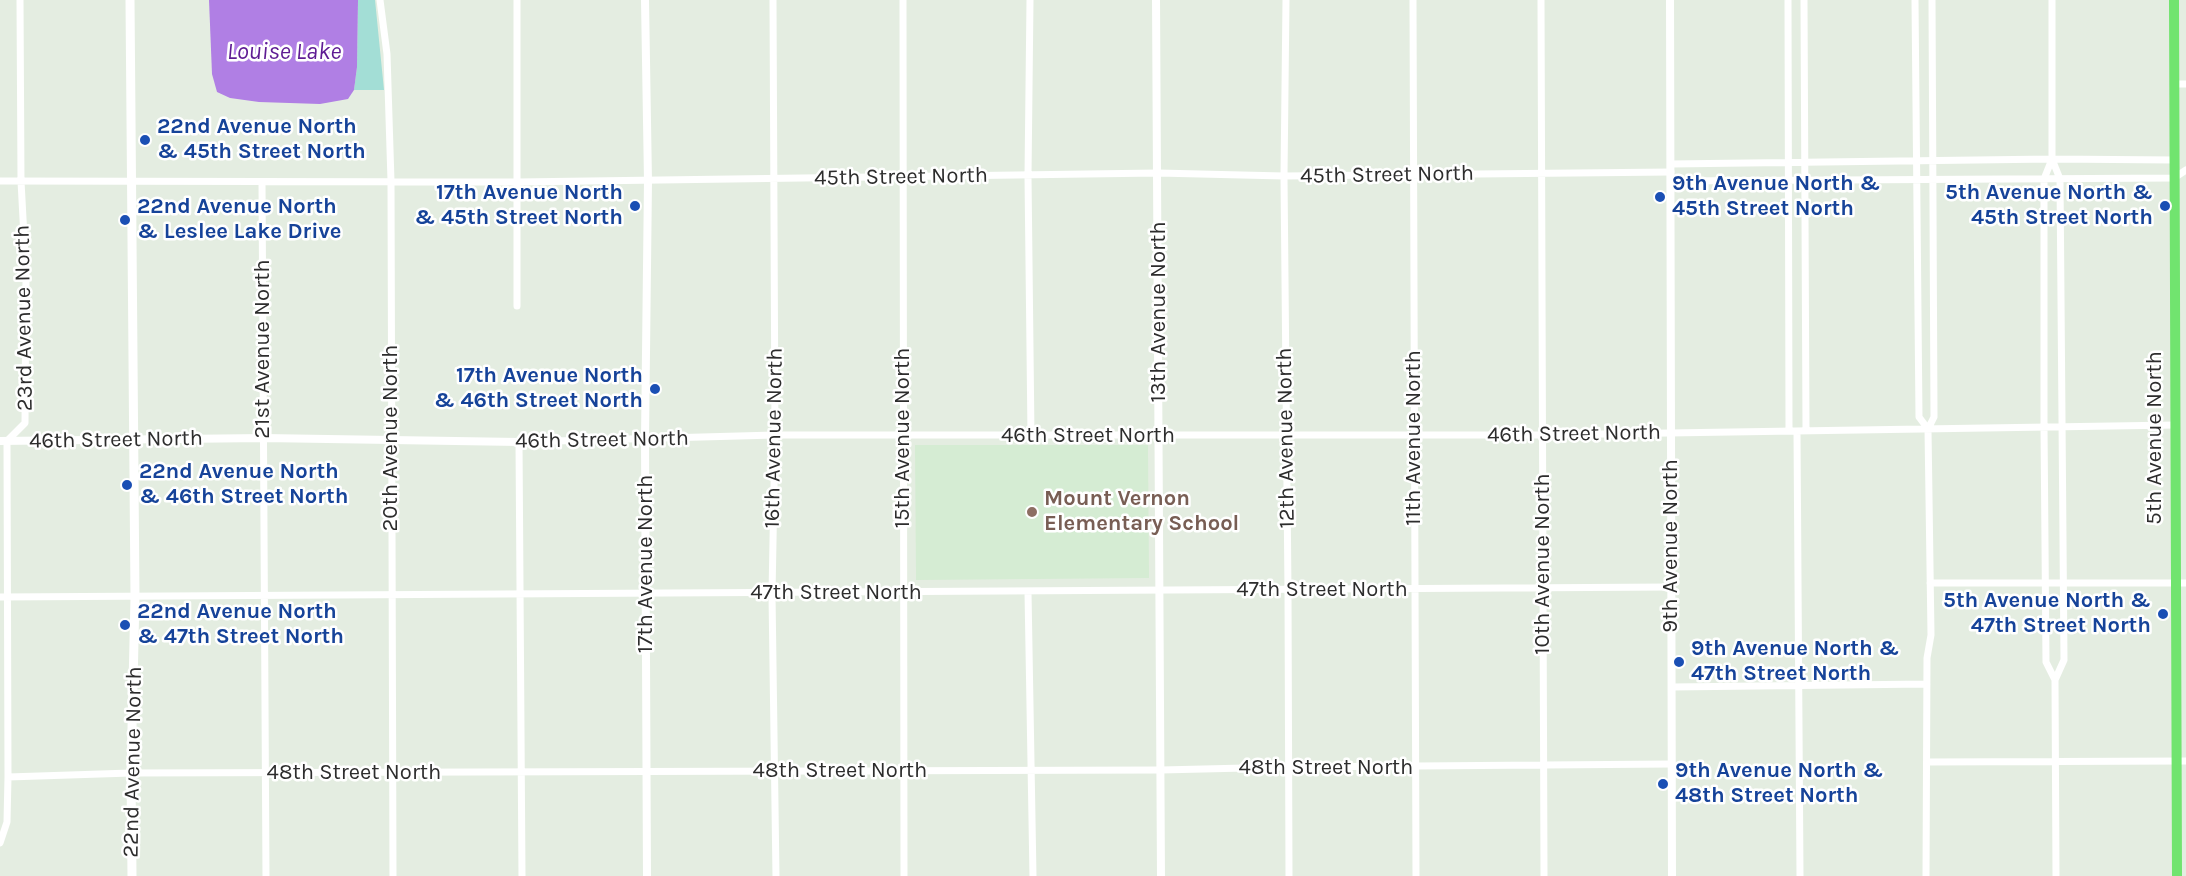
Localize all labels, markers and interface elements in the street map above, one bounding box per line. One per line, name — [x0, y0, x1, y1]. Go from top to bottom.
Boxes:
water label: Louise Lake — [227, 38, 341, 66]
place label: 22nd Avenue North & 45th Street North — [157, 114, 366, 166]
marker: 22nd Avenue North & 45th Street North — [138, 133, 152, 147]
street label: 45th Street North — [1300, 160, 1474, 190]
street label: 45th Street North — [814, 162, 988, 192]
place label: 9th Avenue North & 45th Street North — [1672, 171, 1881, 222]
place label: 17th Avenue North & 45th Street North — [414, 180, 623, 231]
place label: 5th Avenue North & 45th Street North — [1945, 180, 2153, 231]
marker: 9th Avenue North & 45th Street North — [1653, 190, 1667, 204]
place label: 22nd Avenue North & Leslee Lake Drive — [137, 194, 342, 246]
marker: 17th Avenue North & 45th Street North — [628, 199, 642, 213]
marker: 5th Avenue North & 45th Street North — [2158, 199, 2172, 213]
marker: 22nd Avenue North & Leslee Lake Drive — [118, 213, 132, 227]
street label: 13th Avenue North — [1146, 221, 1172, 403]
street label: 23rd Avenue North — [9, 225, 39, 411]
street label: 21st Avenue North — [250, 259, 276, 439]
street label: 20th Avenue North — [378, 345, 404, 531]
street label: 16th Avenue North — [759, 347, 789, 529]
street label: 12th Avenue North — [1271, 347, 1301, 529]
street label: 15th Avenue North — [890, 348, 916, 528]
street label: 11th Avenue North — [1401, 350, 1427, 526]
street label: 5th Avenue North — [2142, 351, 2168, 525]
place label: 17th Avenue North & 46th Street North — [434, 363, 643, 414]
marker: 17th Avenue North & 46th Street North — [648, 382, 662, 396]
street label: 46th Street North — [1487, 419, 1661, 449]
street label: 46th Street North — [1001, 423, 1175, 449]
street label: 46th Street North — [29, 425, 203, 455]
street label: 46th Street North — [515, 425, 689, 455]
place label: 22nd Avenue North & 46th Street North — [139, 459, 348, 511]
street label: 9th Avenue North — [1658, 459, 1684, 633]
street label: 10th Avenue North — [1530, 473, 1556, 655]
street label: 17th Avenue North — [633, 475, 659, 653]
marker: 22nd Avenue North & 46th Street North — [120, 478, 134, 492]
place label: Mount Vernon Elementary School — [1044, 486, 1239, 538]
marker: Mount Vernon Elementary School — [1025, 505, 1039, 519]
street label: 47th Street North — [1236, 577, 1408, 603]
street label: 47th Street North — [750, 580, 922, 606]
place label: 5th Avenue North & 47th Street North — [1943, 588, 2151, 640]
place label: 22nd Avenue North & 47th Street North — [137, 599, 344, 650]
marker: 5th Avenue North & 47th Street North — [2156, 607, 2170, 621]
marker: 22nd Avenue North & 47th Street North — [118, 618, 132, 632]
place label: 9th Avenue North & 47th Street North — [1691, 636, 1900, 688]
marker: 9th Avenue North & 47th Street North — [1672, 655, 1686, 669]
street label: 22nd Avenue North — [118, 666, 148, 858]
street label: 48th Street North — [1239, 755, 1413, 781]
street label: 48th Street North — [753, 758, 927, 784]
place label: 9th Avenue North & 48th Street North — [1675, 758, 1884, 810]
street label: 48th Street North — [267, 760, 441, 786]
marker: 9th Avenue North & 48th Street North — [1656, 777, 1670, 791]

